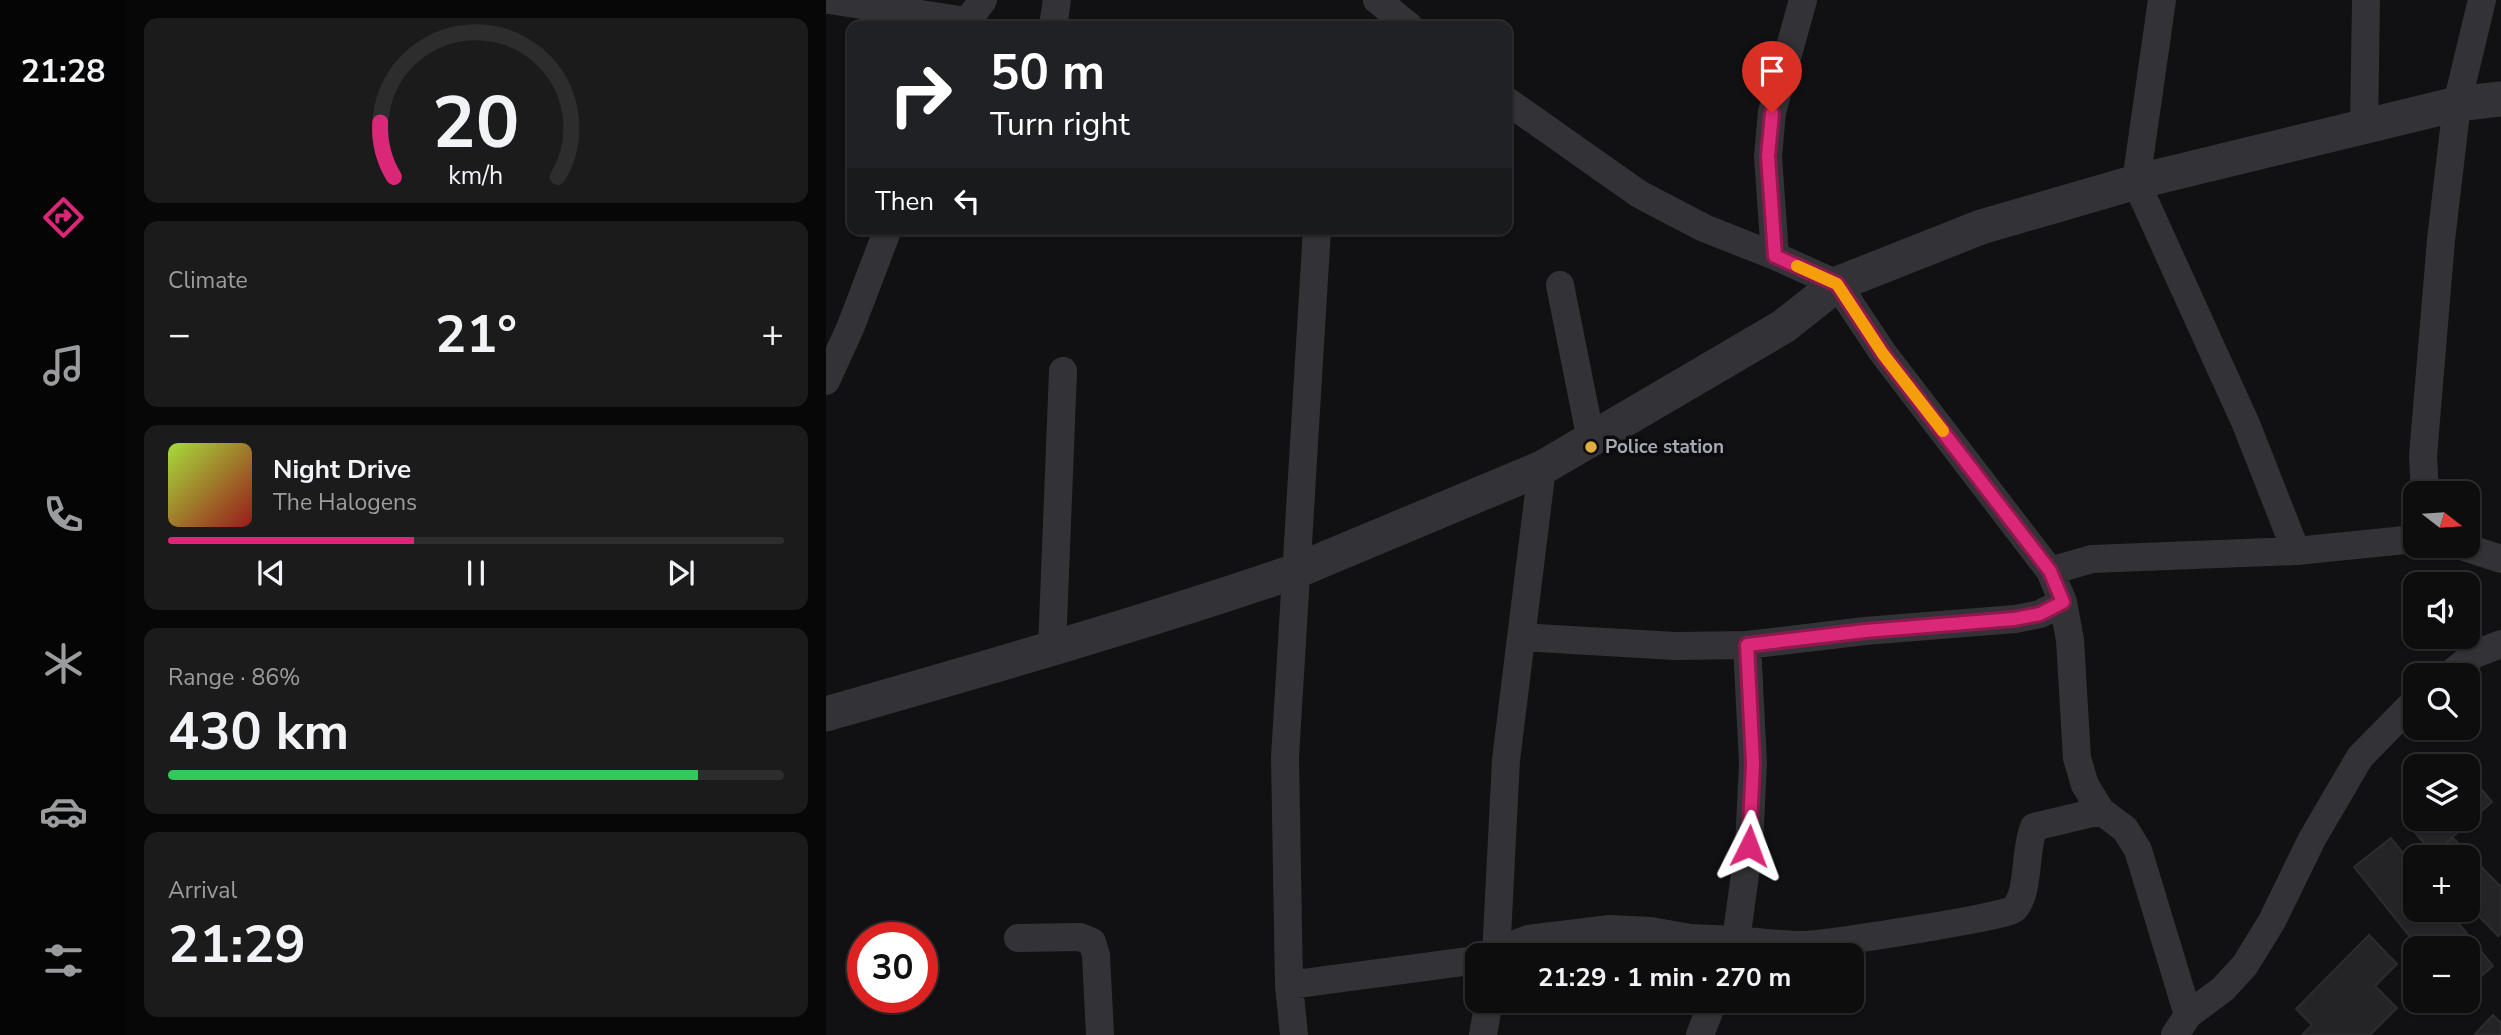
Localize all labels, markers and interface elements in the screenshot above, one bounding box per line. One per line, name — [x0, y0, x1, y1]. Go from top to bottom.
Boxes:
text: 50 m — [990, 39, 1105, 106]
pin — [1742, 41, 1802, 113]
icon: right — [875, 49, 966, 140]
text: 21:28 — [21, 50, 105, 93]
icon: arrive — [1753, 52, 1791, 90]
text: 20 — [432, 73, 520, 173]
text: Turn right — [990, 103, 1130, 146]
text: km/h — [448, 159, 504, 193]
icon: left — [948, 182, 986, 220]
text: Then — [875, 184, 934, 219]
icon: directions — [39, 193, 88, 242]
text: Climate — [168, 265, 248, 296]
text: 21° — [435, 299, 517, 370]
text: − — [168, 309, 191, 360]
text: + — [761, 309, 784, 360]
icon: music — [39, 341, 88, 390]
place label: Police station — [1605, 434, 1724, 460]
marker: Police station — [1583, 439, 1599, 455]
text: Night Drive — [273, 452, 411, 487]
north arrow — [2403, 481, 2480, 558]
map controls — [2403, 481, 2480, 1013]
text: The Halogens — [273, 487, 417, 518]
icon: phone — [39, 490, 88, 539]
icon: previous — [252, 554, 290, 592]
icon: pause — [457, 554, 495, 592]
icon: next — [662, 554, 700, 592]
button: sound — [2403, 572, 2480, 649]
icon: climate — [39, 639, 88, 688]
text: Range · 86% — [168, 662, 300, 693]
button: search — [2403, 663, 2480, 740]
text: 430 km — [168, 696, 349, 767]
button: layers — [2403, 754, 2480, 831]
icon: car — [39, 787, 88, 836]
position arrow — [1712, 809, 1786, 883]
button: + — [2403, 845, 2480, 922]
text: Arrival — [168, 875, 237, 906]
text: 21:29 — [168, 909, 306, 980]
speed limit sign: 30 — [847, 922, 938, 1013]
icon: filters — [39, 936, 88, 985]
button: − — [2403, 936, 2480, 1013]
text: 21:29 · 1 min · 270 m — [1538, 960, 1791, 995]

